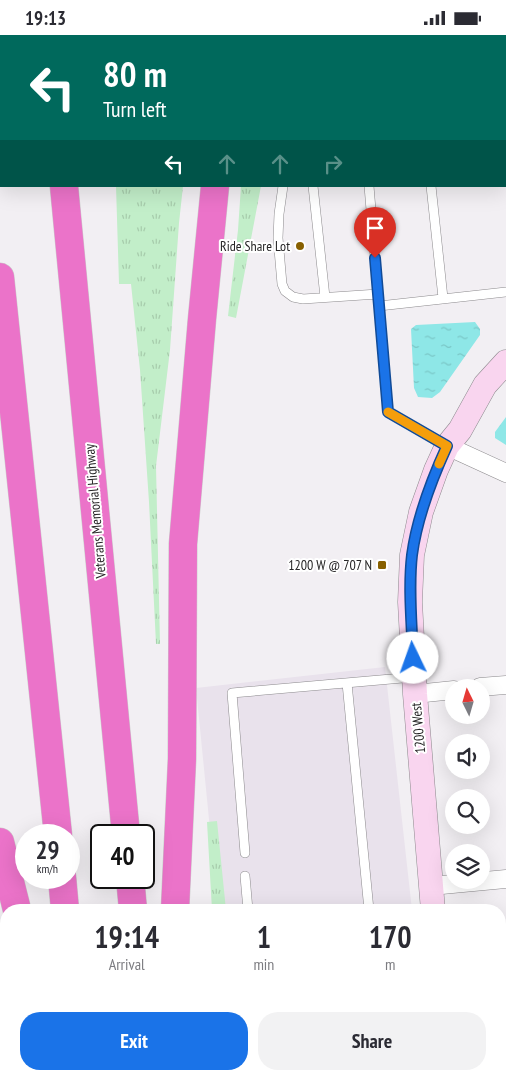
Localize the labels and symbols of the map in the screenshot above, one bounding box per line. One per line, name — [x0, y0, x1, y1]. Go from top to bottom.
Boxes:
pin — [354, 207, 396, 258]
place label: Ride Share Lot — [220, 237, 290, 255]
marker: Ride Share Lot — [294, 240, 306, 252]
street label: Veterans Memorial Highway — [80, 442, 110, 580]
place label: 1200 W @ 707 N — [288, 556, 372, 574]
marker: 1200 W @ 707 N — [376, 559, 388, 571]
position arrow — [386, 631, 438, 683]
north arrow — [445, 679, 490, 724]
street label: 1200 West — [407, 702, 429, 754]
speed limit sign: 40 — [90, 824, 155, 889]

